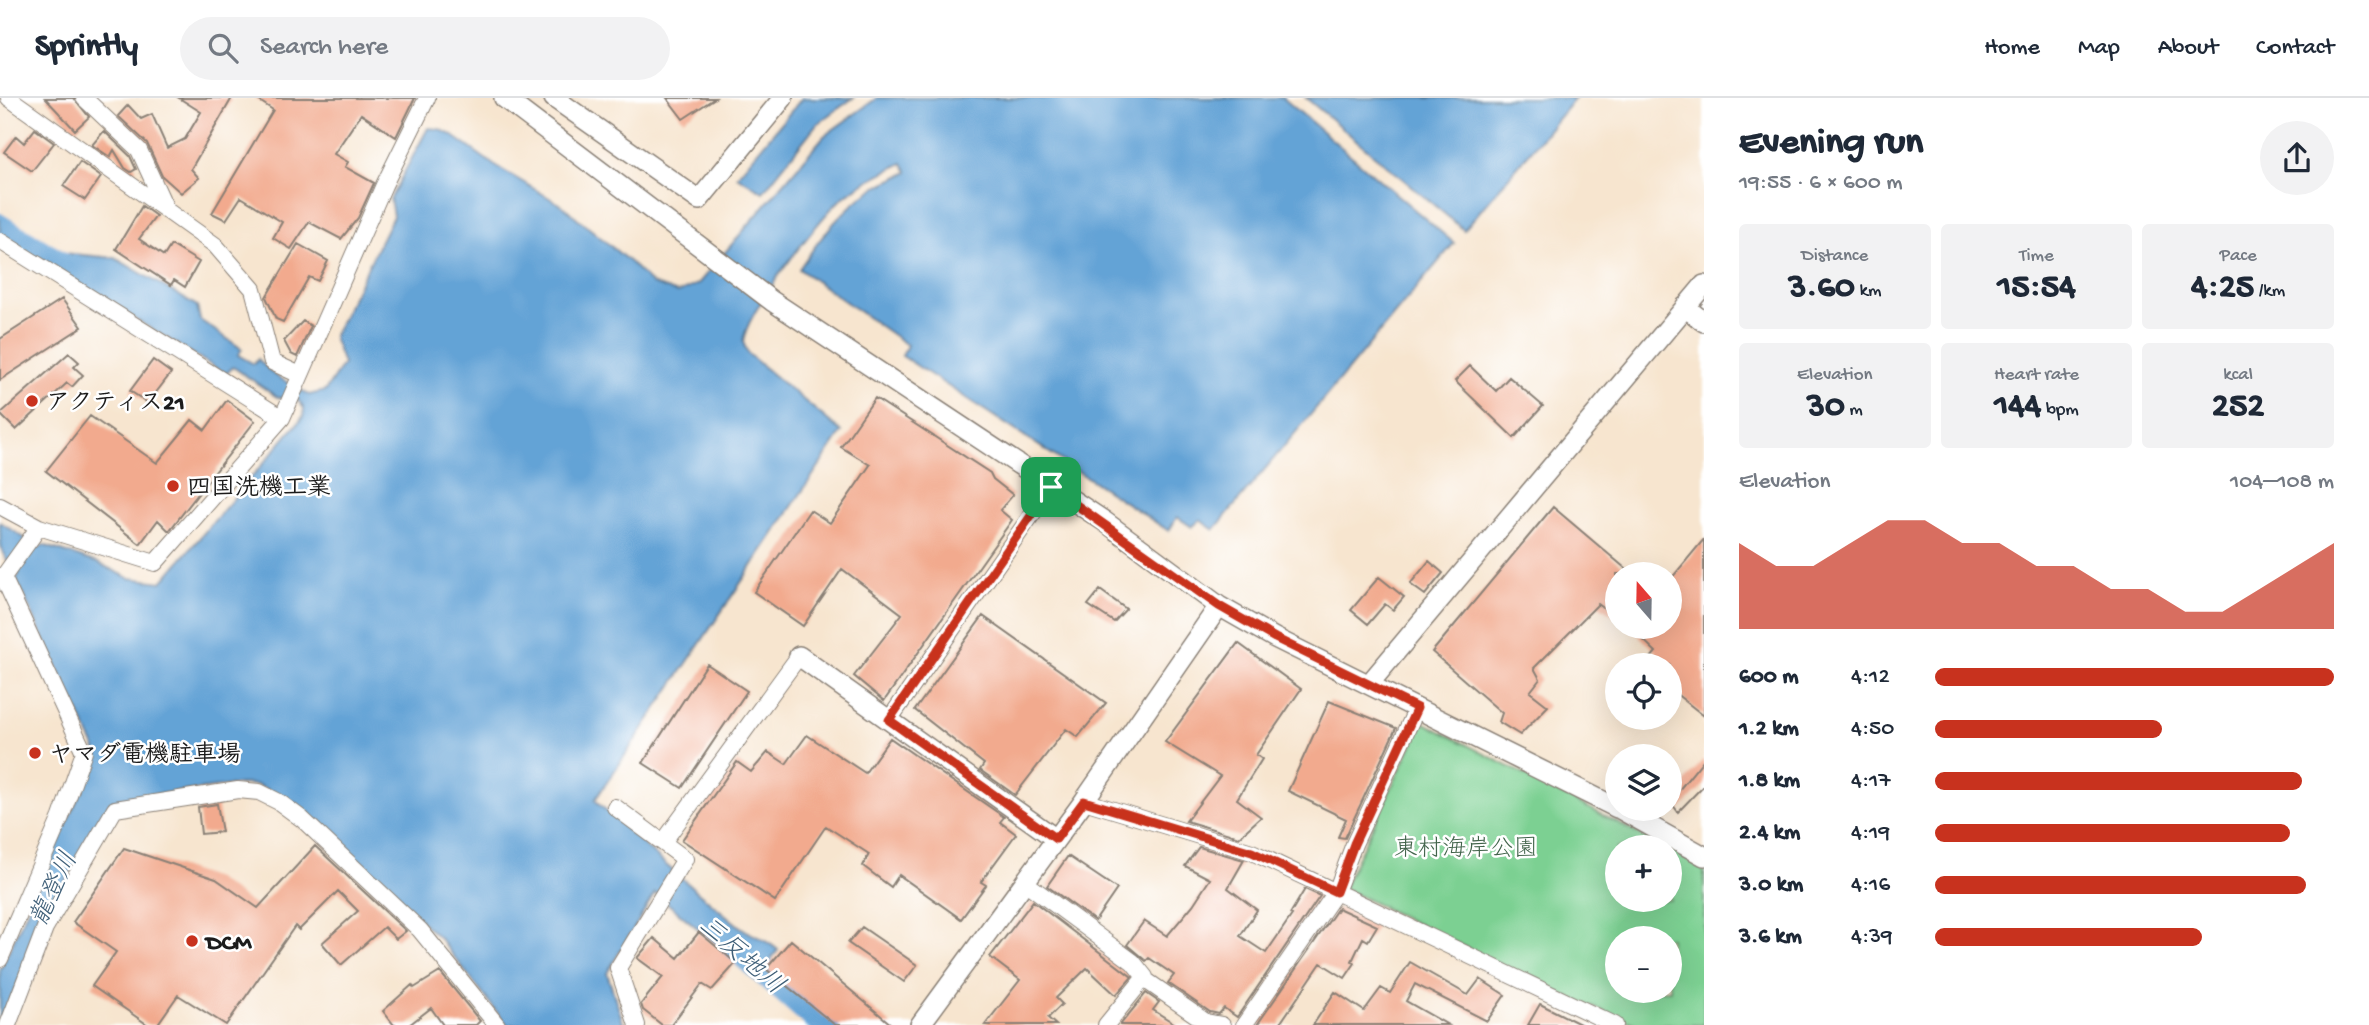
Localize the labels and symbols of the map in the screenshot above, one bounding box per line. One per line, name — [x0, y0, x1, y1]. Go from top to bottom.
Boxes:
place label: アクティス21 — [46, 390, 185, 419]
marker: アクティス21 — [24, 393, 40, 409]
pin — [1021, 457, 1081, 517]
place label: 四国洗機工業 — [187, 474, 331, 504]
marker: 四国洗機工業 — [165, 478, 181, 494]
north arrow — [1605, 562, 1682, 639]
place label: ヤマダ電機駐車場 — [49, 741, 241, 771]
marker: ヤマダ電機駐車場 — [27, 745, 43, 761]
park label: 東村海岸公園 — [1394, 835, 1538, 865]
water label: 龍登川 — [25, 848, 87, 932]
water label: 三反地川 — [691, 911, 790, 1003]
place label: DCM — [204, 930, 253, 959]
marker: DCM — [184, 933, 200, 949]

